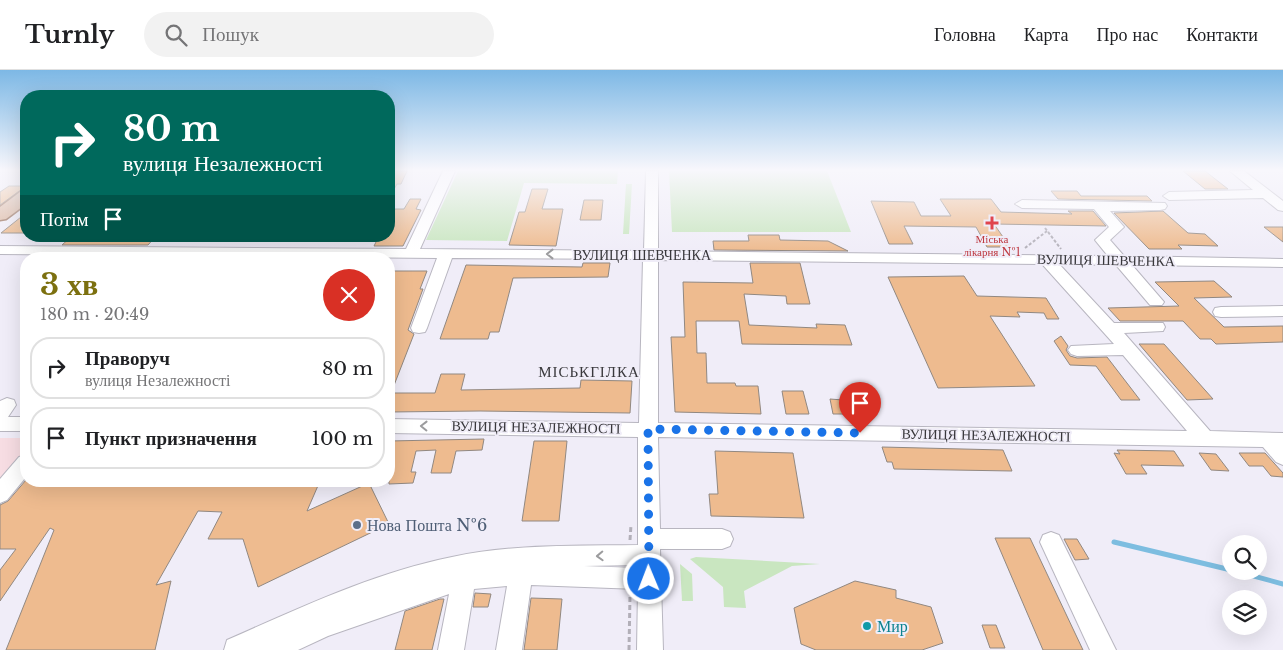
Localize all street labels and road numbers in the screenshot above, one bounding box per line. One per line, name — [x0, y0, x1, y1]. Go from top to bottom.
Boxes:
street label: ВУЛИЦЯ ШЕВЧЕНКА — [573, 246, 712, 264]
street label: ВУЛИЦЯ ШЕВЧЕНКА — [1037, 250, 1176, 270]
street label: ВУЛИЦЯ НЕЗАЛЕЖНОСТІ — [451, 417, 621, 437]
street label: ВУЛИЦЯ НЕЗАЛЕЖНОСТІ — [901, 425, 1071, 445]

